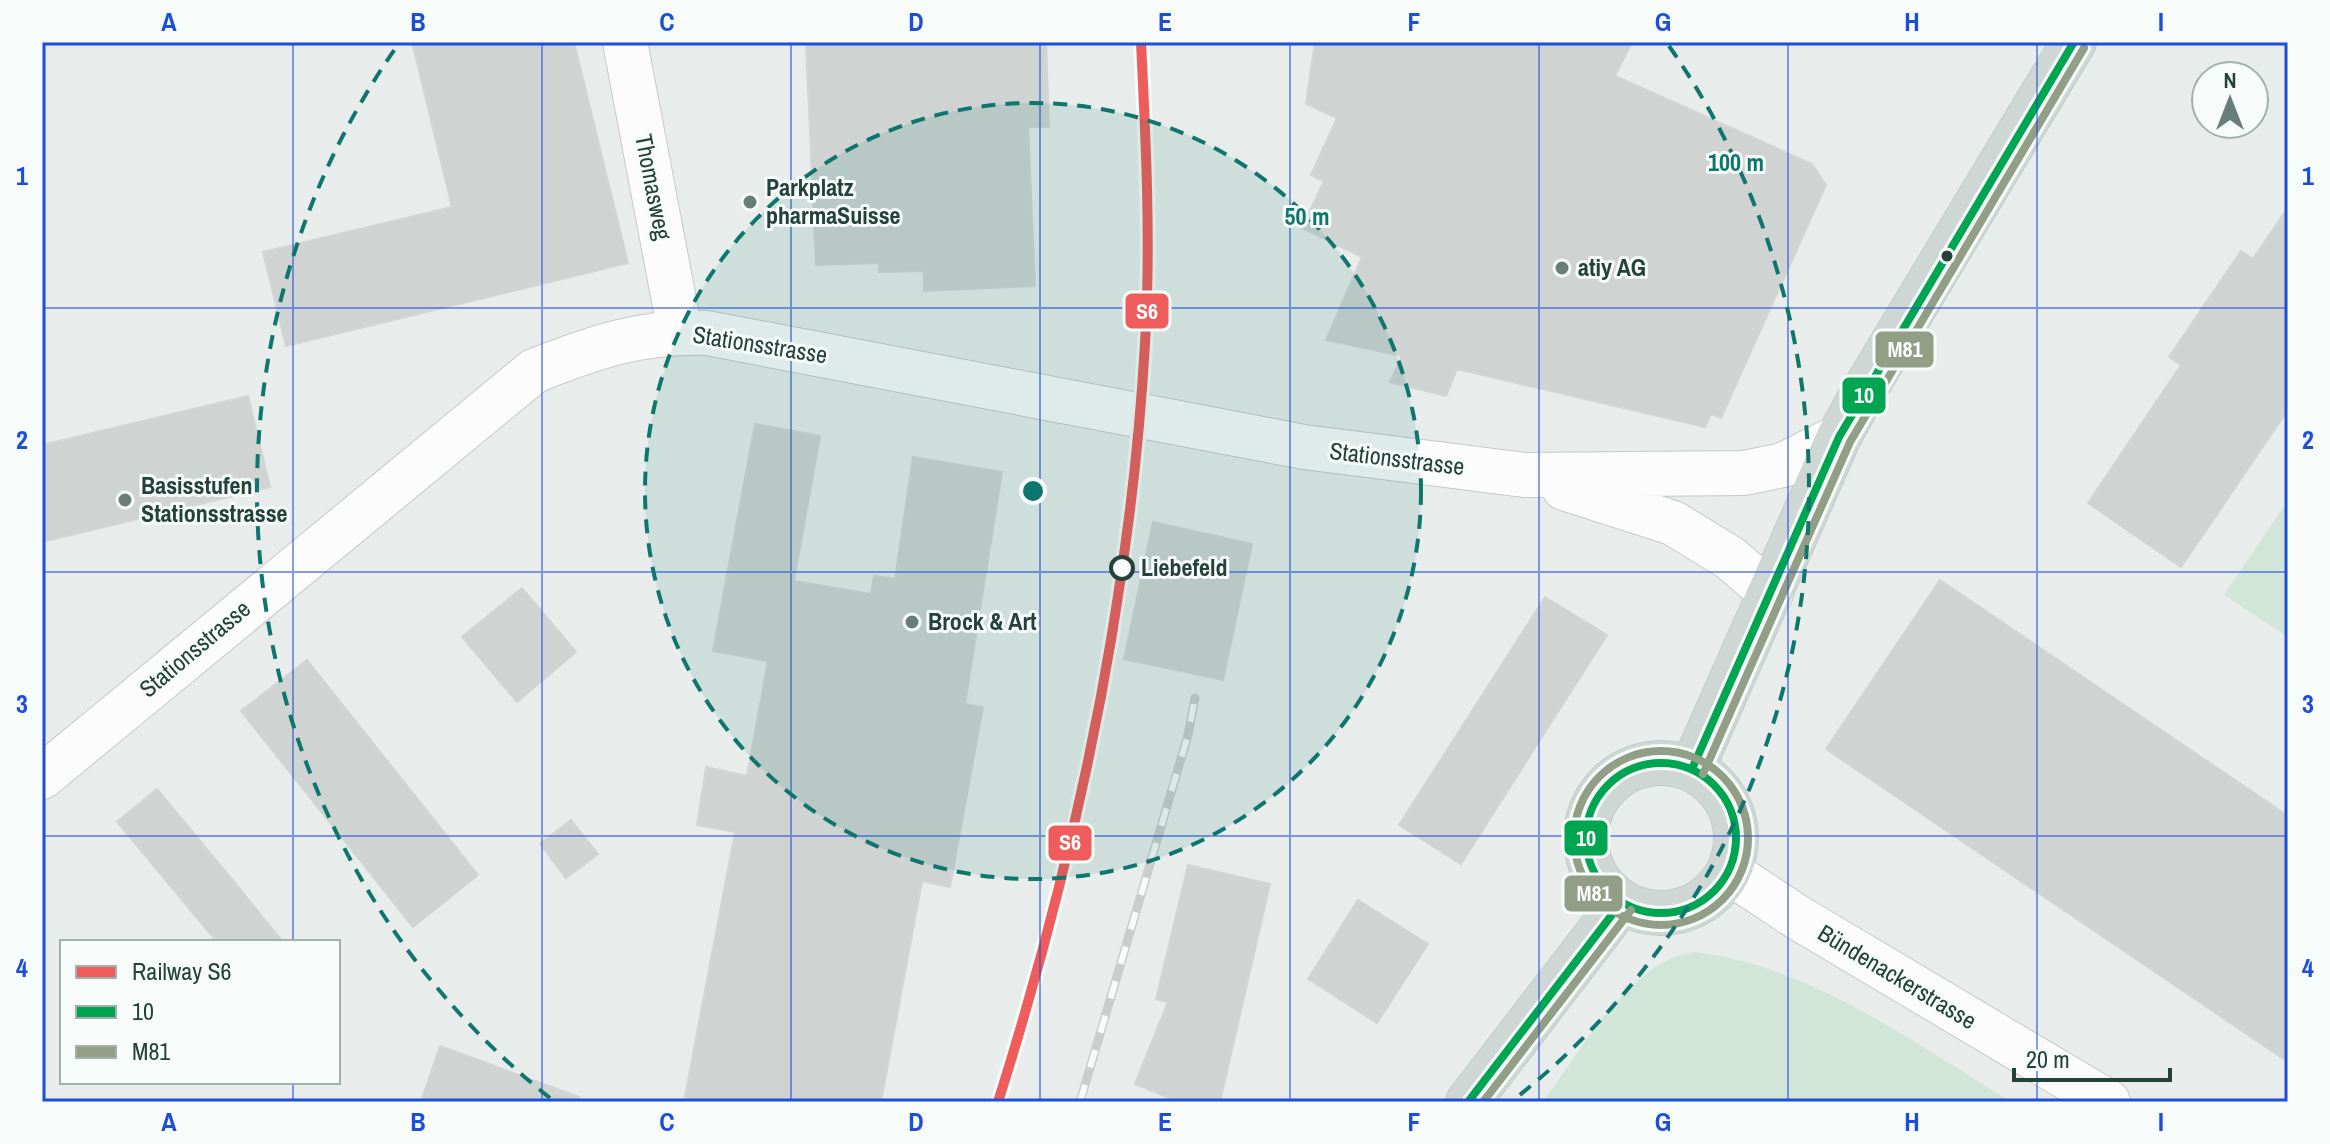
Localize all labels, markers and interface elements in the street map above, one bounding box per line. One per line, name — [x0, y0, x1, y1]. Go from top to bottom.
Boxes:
text: A — [161, 4, 177, 39]
text: B — [410, 4, 426, 39]
text: C — [659, 4, 675, 39]
text: D — [908, 4, 924, 39]
text: E — [1158, 4, 1172, 39]
text: F — [1407, 4, 1421, 39]
text: G — [1655, 4, 1671, 39]
text: H — [1904, 4, 1920, 39]
text: I — [2158, 4, 2164, 39]
north arrow — [2190, 60, 2270, 140]
text: N — [2223, 65, 2237, 95]
street label: Thomasweg — [628, 131, 680, 243]
text: 100 m — [1708, 146, 1764, 178]
text: 1 — [16, 158, 28, 193]
text: 1 — [2302, 158, 2314, 193]
place label: Parkplatz pharmaSuisse — [766, 171, 901, 231]
marker: Parkplatz pharmaSuisse — [741, 193, 759, 211]
text: 50 m — [1285, 200, 1329, 232]
unlabelled marker — [1939, 248, 1955, 264]
place label: atiy AG — [1578, 251, 1646, 283]
marker: atiy AG — [1553, 259, 1571, 277]
line badge: S6 — [1124, 292, 1170, 330]
text: S6 — [1136, 296, 1158, 326]
street label: Stationsstrasse — [691, 318, 830, 370]
line badge: M81 — [1874, 330, 1935, 369]
text: M81 — [1887, 334, 1924, 364]
line badge: 10 — [1841, 376, 1887, 415]
text: 10 — [1854, 380, 1874, 410]
text: 2 — [16, 422, 28, 457]
text: 2 — [2302, 422, 2314, 457]
street label: Stationsstrasse — [1328, 434, 1466, 482]
place label: Basisstufen Stationsstrasse — [141, 469, 288, 529]
centre of rings — [1019, 477, 1047, 505]
marker: Basisstufen Stationsstrasse — [116, 491, 134, 509]
place label: Liebefeld — [1141, 551, 1227, 583]
marker: Liebefeld — [1110, 556, 1134, 580]
street label: Stationsstrasse — [132, 592, 257, 704]
place label: Brock & Art — [928, 605, 1037, 637]
marker: Brock & Art — [903, 613, 921, 631]
text: 3 — [16, 686, 28, 721]
text: 3 — [2302, 686, 2314, 721]
line badge: 10 — [1563, 819, 1609, 857]
text: 10 — [1576, 823, 1596, 853]
line badge: S6 — [1047, 824, 1093, 862]
text: S6 — [1059, 827, 1081, 857]
line badge: M81 — [1563, 874, 1624, 913]
text: M81 — [1576, 878, 1613, 908]
street label: Bündenackerstrasse — [1812, 916, 1983, 1036]
legend — [60, 940, 340, 1084]
text: 4 — [16, 950, 28, 985]
text: 4 — [2302, 950, 2314, 985]
text: Railway S6 — [132, 955, 232, 987]
text: 10 — [132, 995, 154, 1027]
scale bar — [2014, 1032, 2170, 1082]
text: M81 — [132, 1035, 170, 1067]
text: 20 m — [2026, 1043, 2070, 1075]
text: A — [161, 1104, 177, 1139]
text: B — [410, 1104, 426, 1139]
text: C — [659, 1104, 675, 1139]
text: D — [908, 1104, 924, 1139]
text: E — [1158, 1104, 1172, 1139]
text: F — [1407, 1104, 1421, 1139]
text: G — [1655, 1104, 1671, 1139]
text: H — [1904, 1104, 1920, 1139]
text: I — [2158, 1104, 2164, 1139]

